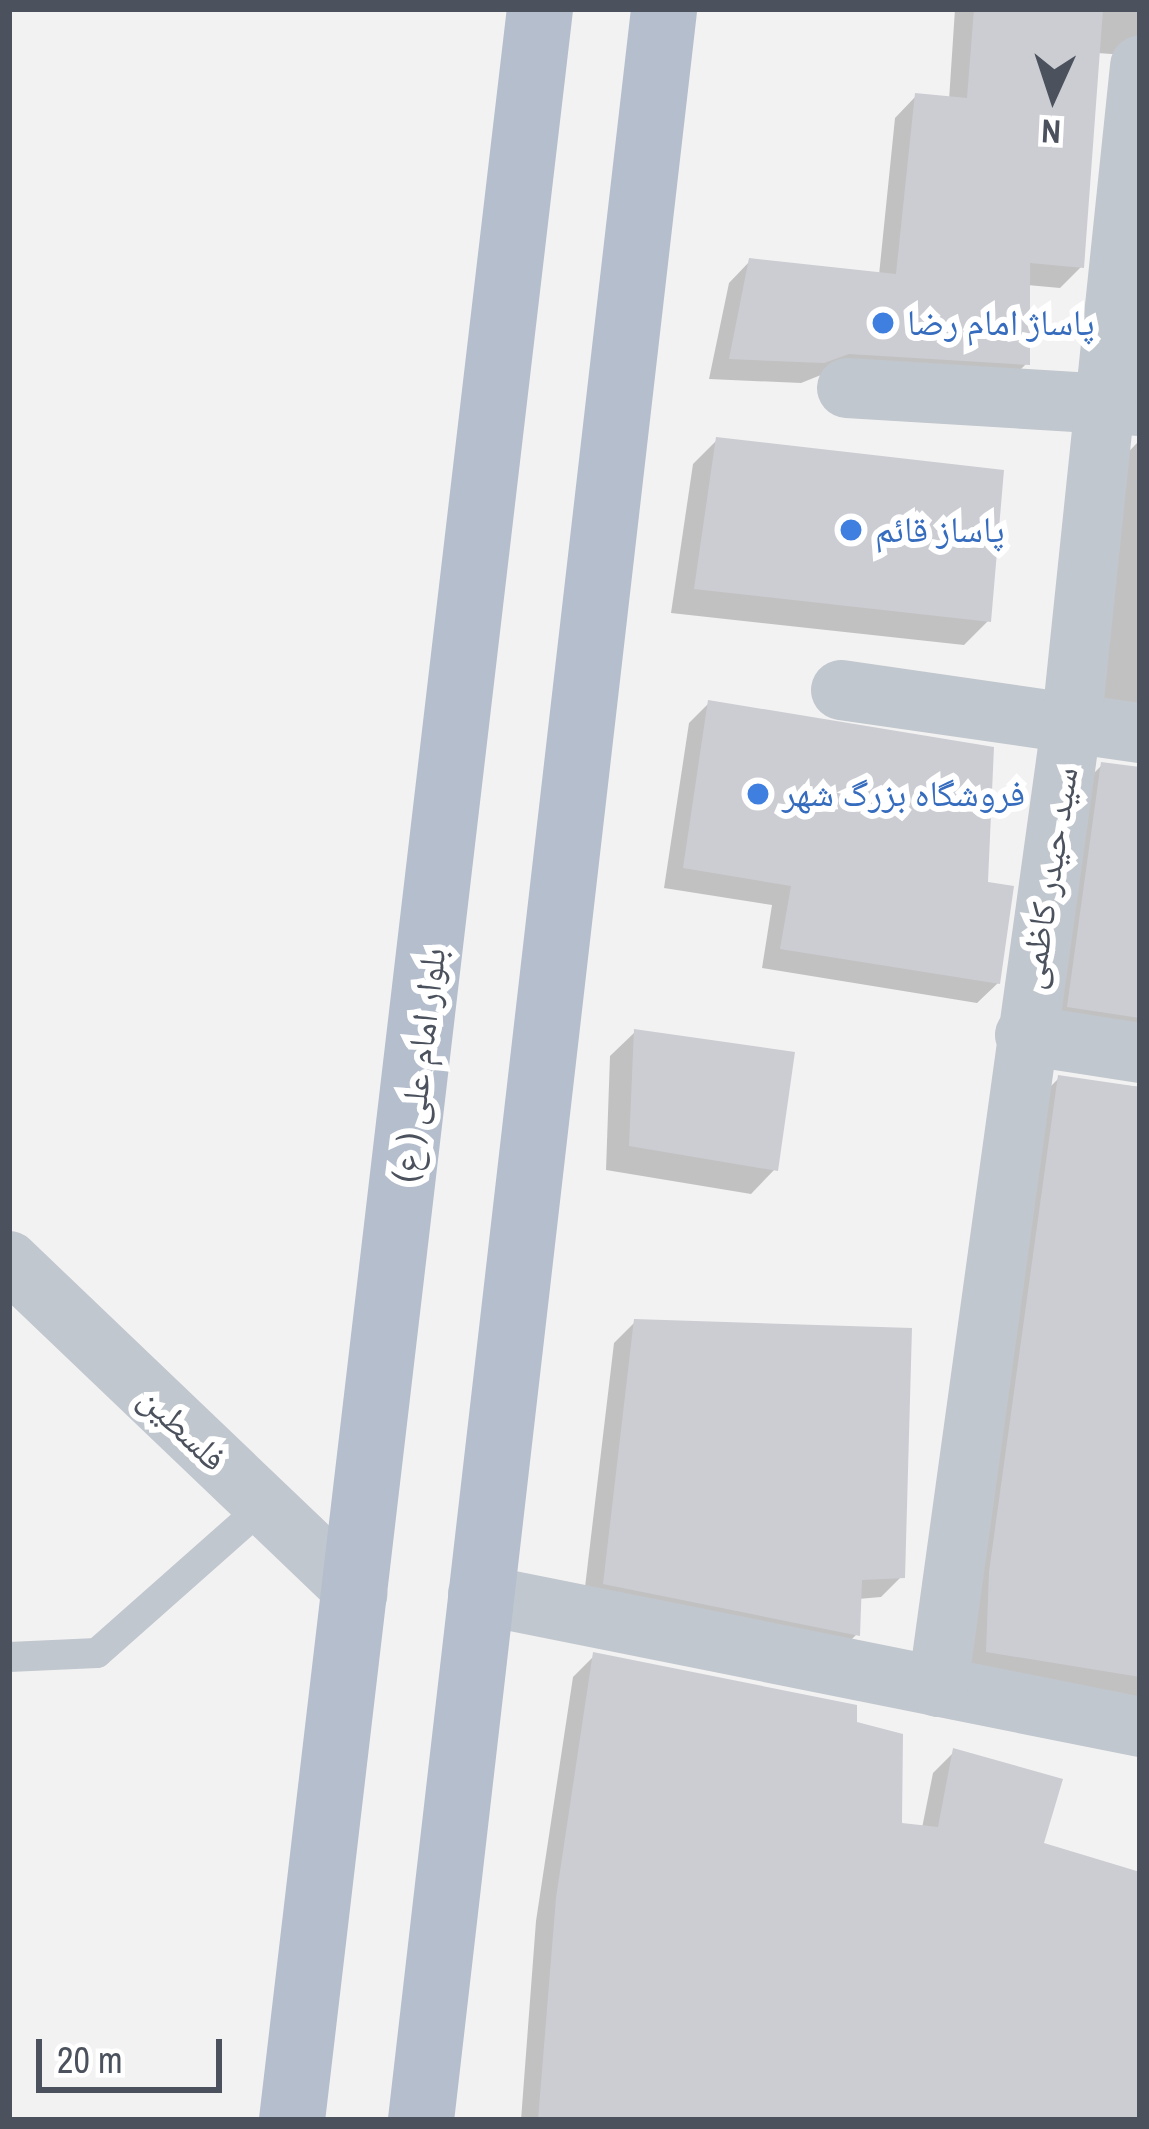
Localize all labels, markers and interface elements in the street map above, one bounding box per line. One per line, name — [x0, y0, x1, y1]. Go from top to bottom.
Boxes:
north arrow — [993, 36, 1113, 156]
text: N — [1040, 109, 1062, 154]
place label: پاساژ امام رضا — [907, 301, 1095, 345]
marker: پاساژ امام رضا — [870, 310, 896, 336]
place label: پاساز قائم — [875, 508, 1004, 552]
marker: پاساز قائم — [838, 517, 864, 543]
street label: سید حیدر کاظمی — [1009, 764, 1087, 992]
place label: فروشگاه بزرگ شهر — [782, 772, 1025, 816]
marker: فروشگاه بزرگ شهر — [745, 781, 771, 807]
street label: بلوار امام علی ( ع) — [383, 945, 455, 1185]
street label: فلسطین — [130, 1376, 236, 1480]
scale bar — [42, 2015, 228, 2089]
text: 20 m — [57, 2036, 123, 2084]

